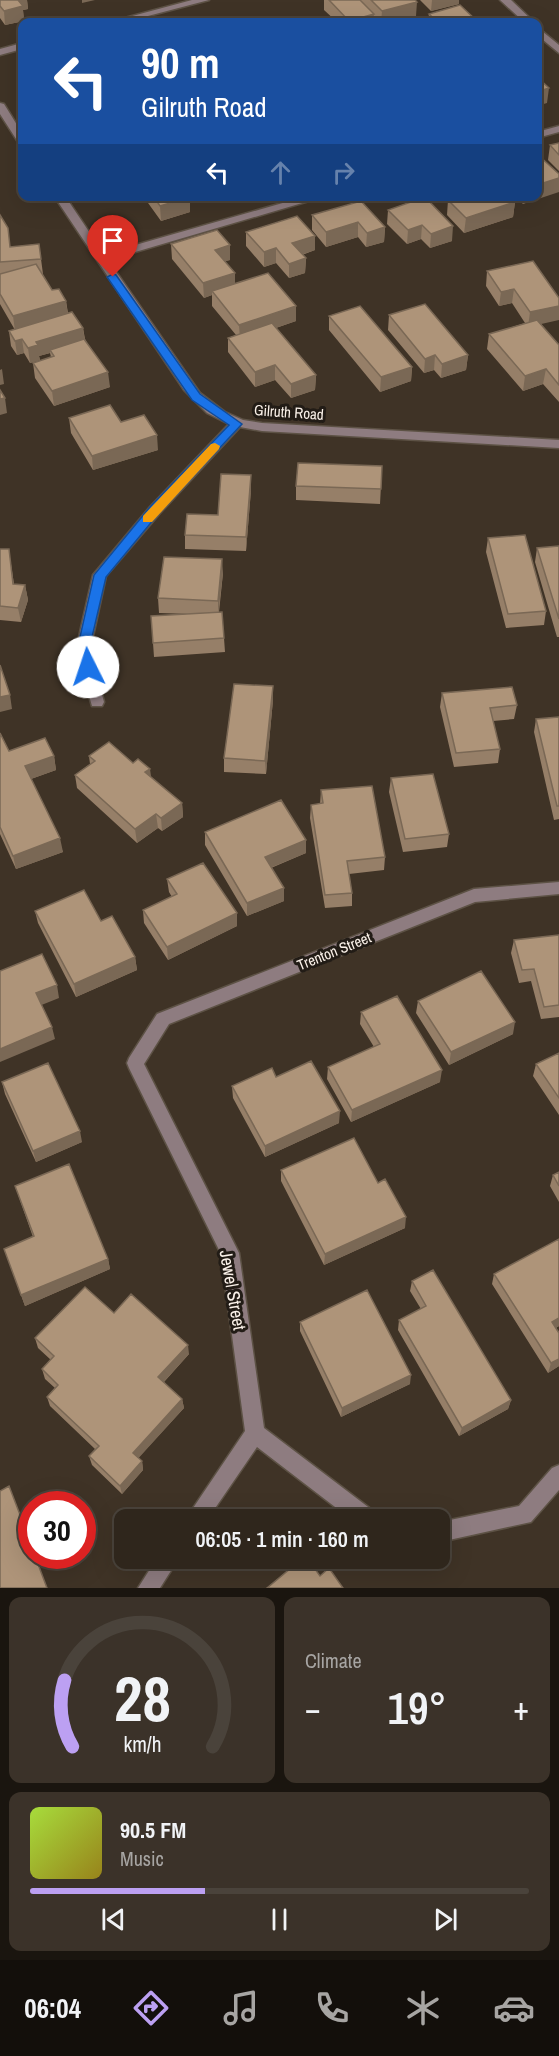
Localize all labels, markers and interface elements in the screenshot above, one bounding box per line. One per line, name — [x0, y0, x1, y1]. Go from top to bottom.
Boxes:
text: 90 m — [141, 35, 220, 91]
icon: left — [42, 42, 120, 120]
text: Gilruth Road — [141, 89, 267, 125]
icon: left — [201, 156, 234, 189]
icon: ahead — [264, 156, 297, 189]
icon: right — [327, 156, 360, 189]
pin — [87, 215, 138, 277]
icon: arrive — [96, 224, 129, 257]
street label: Gilruth Road — [253, 399, 325, 425]
position arrow — [56, 635, 120, 699]
street label: Trenton Street — [294, 926, 375, 975]
street label: Jewel Street — [214, 1248, 252, 1332]
speed limit sign: 30 — [18, 1491, 96, 1569]
text: 06:05 · 1 min · 160 m — [195, 1524, 369, 1554]
text: Climate — [305, 1647, 362, 1674]
text: 28 — [114, 1656, 170, 1740]
text: 19° — [387, 1677, 447, 1738]
text: − — [305, 1686, 321, 1730]
text: + — [513, 1686, 529, 1730]
text: km/h — [123, 1730, 161, 1759]
text: 90.5 FM — [120, 1815, 186, 1845]
text: Music — [120, 1845, 164, 1872]
icon: previous — [97, 1903, 130, 1936]
icon: pause — [263, 1903, 296, 1936]
icon: next — [429, 1903, 462, 1936]
icon: directions — [130, 1987, 172, 2029]
icon: music — [220, 1987, 262, 2029]
icon: phone — [311, 1987, 353, 2029]
icon: climate — [402, 1987, 444, 2029]
icon: car — [493, 1987, 535, 2029]
text: 06:04 — [24, 1990, 81, 2026]

